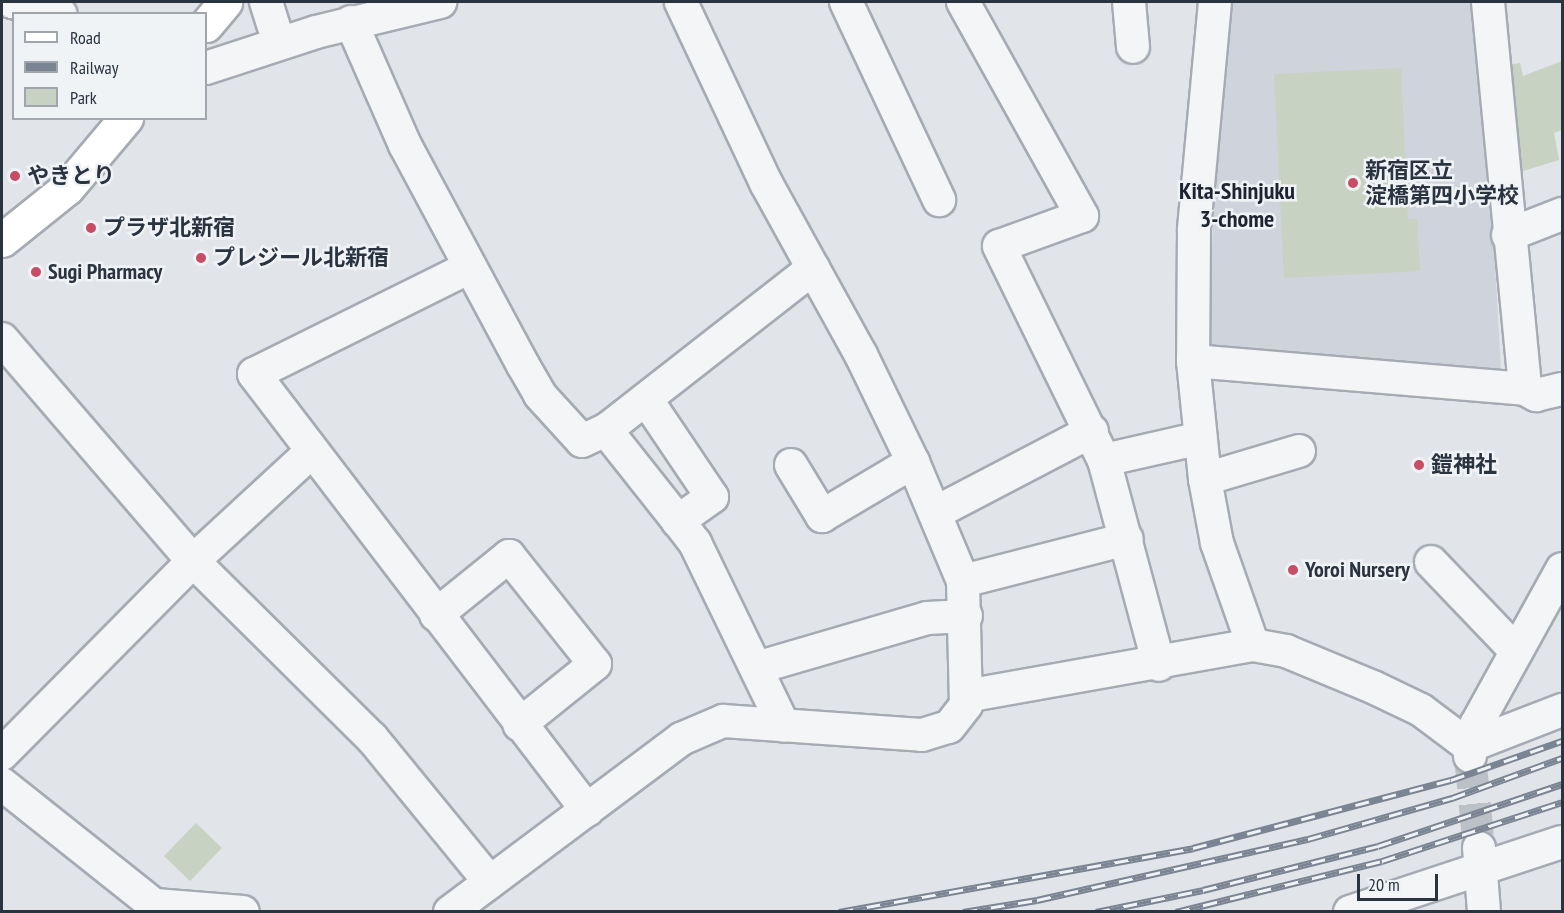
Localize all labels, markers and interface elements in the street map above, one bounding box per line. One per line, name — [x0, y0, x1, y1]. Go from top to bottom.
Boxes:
legend — [12, 12, 207, 120]
text: Road — [70, 26, 101, 49]
text: Railway — [70, 56, 119, 79]
text: Park — [70, 86, 97, 109]
place label: 新宿区立 淀橋第四小学校 — [1365, 157, 1519, 208]
place label: やきとり — [27, 163, 115, 189]
marker: やきとり — [8, 169, 22, 183]
marker: 新宿区立 淀橋第四小学校 — [1346, 176, 1360, 190]
district label: Kita-Shinjuku 3-chome — [1179, 177, 1295, 233]
place label: プラザ北新宿 — [103, 215, 235, 241]
marker: プラザ北新宿 — [84, 221, 98, 235]
place label: プレジール北新宿 — [213, 245, 389, 271]
marker: プレジール北新宿 — [194, 251, 208, 265]
place label: Sugi Pharmacy — [48, 259, 162, 285]
marker: Sugi Pharmacy — [29, 265, 43, 279]
place label: 鎧神社 — [1431, 452, 1497, 478]
marker: 鎧神社 — [1412, 458, 1426, 472]
place label: Yoroi Nursery — [1305, 557, 1410, 583]
marker: Yoroi Nursery — [1286, 563, 1300, 577]
scale bar — [1360, 862, 1441, 900]
text: 20 m — [1368, 873, 1400, 896]

